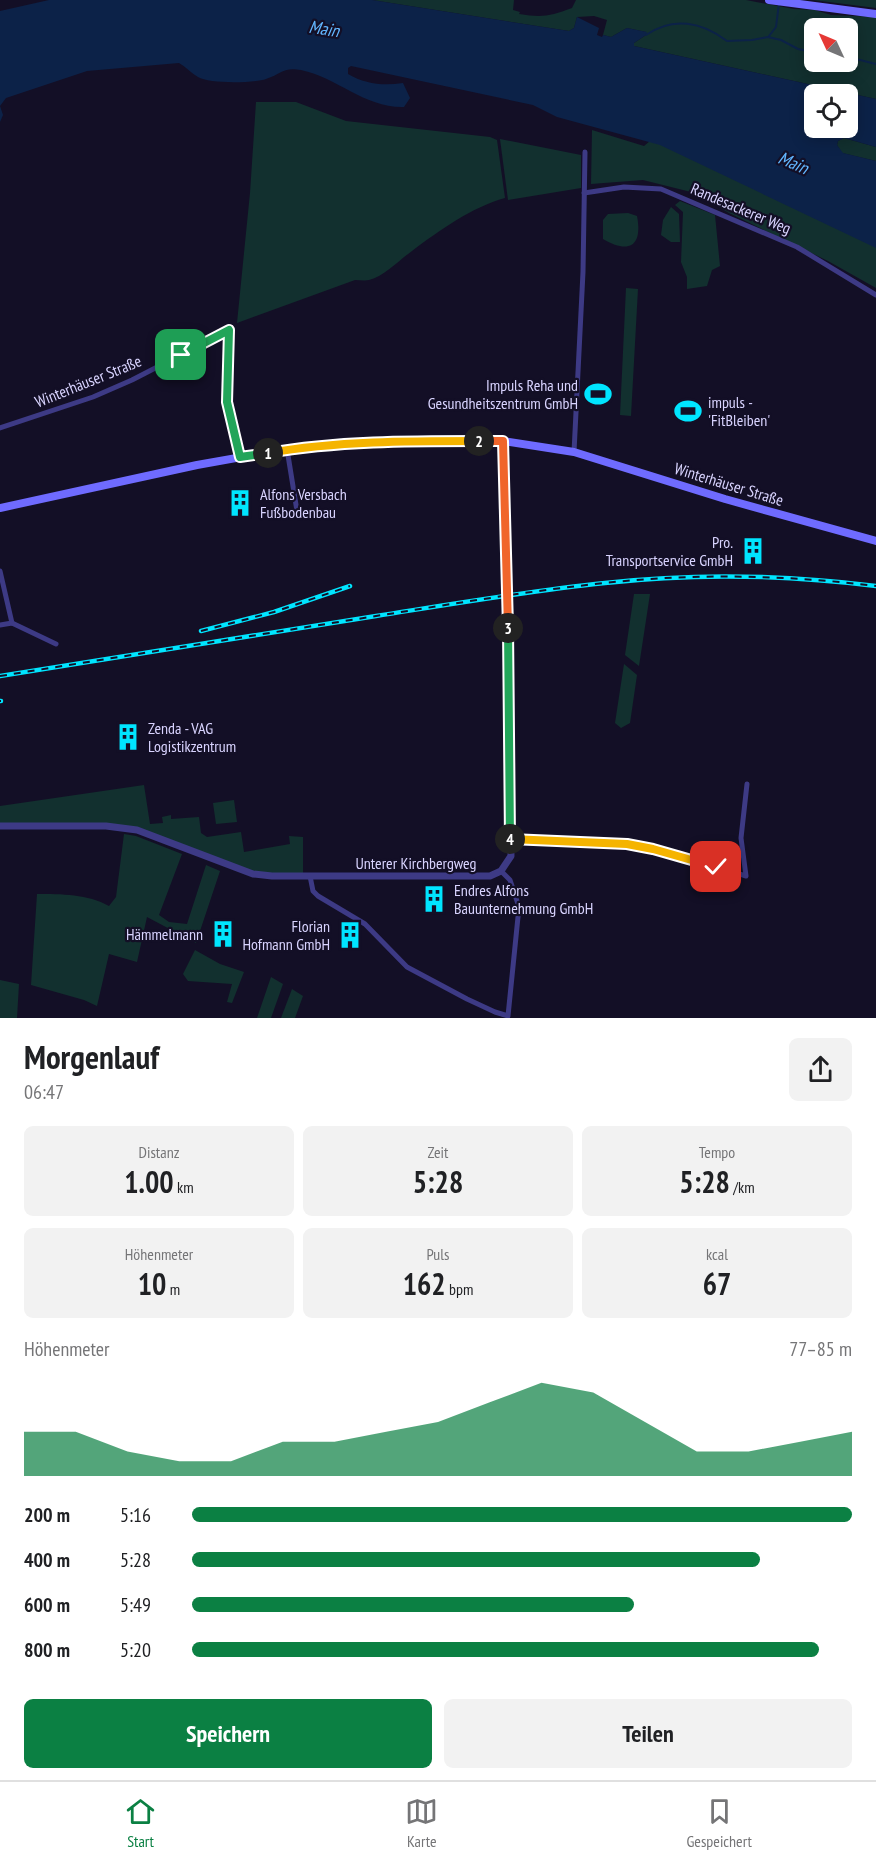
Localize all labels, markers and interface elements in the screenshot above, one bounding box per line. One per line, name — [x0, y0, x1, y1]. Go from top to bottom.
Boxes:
water label: Main — [307, 15, 342, 42]
north arrow — [804, 18, 858, 72]
map controls — [804, 18, 858, 138]
button: locate — [804, 84, 858, 138]
water label: Main — [775, 146, 813, 180]
street label: Randesackerer Weg — [688, 178, 794, 238]
pin — [155, 329, 206, 380]
icon: arrive — [164, 338, 197, 371]
street label: Winterhäuser Straße — [32, 351, 144, 411]
place label: Impuls Reha und Gesundheitszentrum GmbH — [428, 375, 578, 413]
sports icon: Impuls Reha und Gesundheitszentrum GmbH — [583, 379, 613, 409]
place label: impuls - 'FitBleiben' — [708, 392, 770, 430]
sports icon: impuls - 'FitBleiben' — [673, 396, 703, 426]
pin: 2 — [464, 426, 494, 456]
text: 2 — [475, 431, 483, 451]
pin: 1 — [253, 438, 283, 468]
text: 1 — [264, 443, 272, 463]
street label: Winterhäuser Straße — [672, 458, 786, 510]
place label: Alfons Versbach Fußbodenbau — [260, 484, 347, 522]
building icon: Alfons Versbach Fußbodenbau — [225, 488, 255, 518]
place label: Pro. Transportservice GmbH — [606, 532, 733, 570]
building icon: Pro. Transportservice GmbH — [738, 536, 768, 566]
pin: 3 — [493, 613, 523, 643]
text: 3 — [504, 618, 512, 638]
place label: Zenda - VAG Logistikzentrum — [148, 718, 236, 756]
building icon: Zenda - VAG Logistikzentrum — [113, 722, 143, 752]
pin: 4 — [495, 824, 525, 854]
text: 4 — [506, 829, 514, 849]
pin — [690, 841, 741, 892]
icon: check — [699, 850, 732, 883]
street label: Unterer Kirchbergweg — [355, 853, 477, 873]
place label: Endres Alfons Bauunternehmung GmbH — [454, 880, 593, 918]
building icon: Endres Alfons Bauunternehmung GmbH — [419, 884, 449, 914]
place label: Florian Hofmann GmbH — [242, 916, 330, 954]
building icon: Hämmelmann — [208, 919, 238, 949]
building icon: Florian Hofmann GmbH — [335, 920, 365, 950]
place label: Hämmelmann — [126, 924, 203, 944]
text: Morgenlauf — [24, 1035, 159, 1078]
button: share — [789, 1038, 852, 1101]
text: 06:47 — [24, 1079, 64, 1105]
text: Distanz — [139, 1142, 179, 1162]
text: Zeit — [428, 1142, 448, 1162]
text: Tempo — [699, 1142, 735, 1162]
text: 1.00 — [124, 1162, 174, 1201]
text: 5:28 — [413, 1162, 463, 1201]
text: 5:28 — [679, 1162, 730, 1201]
text: km — [174, 1177, 194, 1197]
text: /km — [730, 1177, 755, 1197]
text: Höhenmeter — [125, 1244, 193, 1264]
text: Puls — [427, 1244, 449, 1264]
text: kcal — [706, 1244, 728, 1264]
text: 10 — [138, 1264, 166, 1303]
text: 162 — [403, 1264, 446, 1303]
text: 67 — [703, 1264, 731, 1303]
text: m — [166, 1279, 180, 1299]
text: bpm — [446, 1279, 473, 1299]
text: Höhenmeter — [24, 1336, 110, 1362]
text: 77–85 m — [789, 1336, 852, 1362]
text: 200 m — [24, 1502, 70, 1528]
text: 5:16 — [120, 1502, 151, 1528]
text: 400 m — [24, 1547, 70, 1573]
text: 5:28 — [120, 1547, 151, 1573]
text: 600 m — [24, 1592, 70, 1618]
text: 5:49 — [120, 1592, 151, 1618]
text: 800 m — [24, 1637, 70, 1663]
text: 5:20 — [120, 1637, 151, 1663]
button: Speichern — [24, 1699, 432, 1768]
button: Teilen — [444, 1699, 852, 1768]
tab: Start — [124, 1795, 157, 1851]
tab: Karte — [405, 1795, 438, 1851]
tab: Gespeichert — [686, 1795, 752, 1851]

